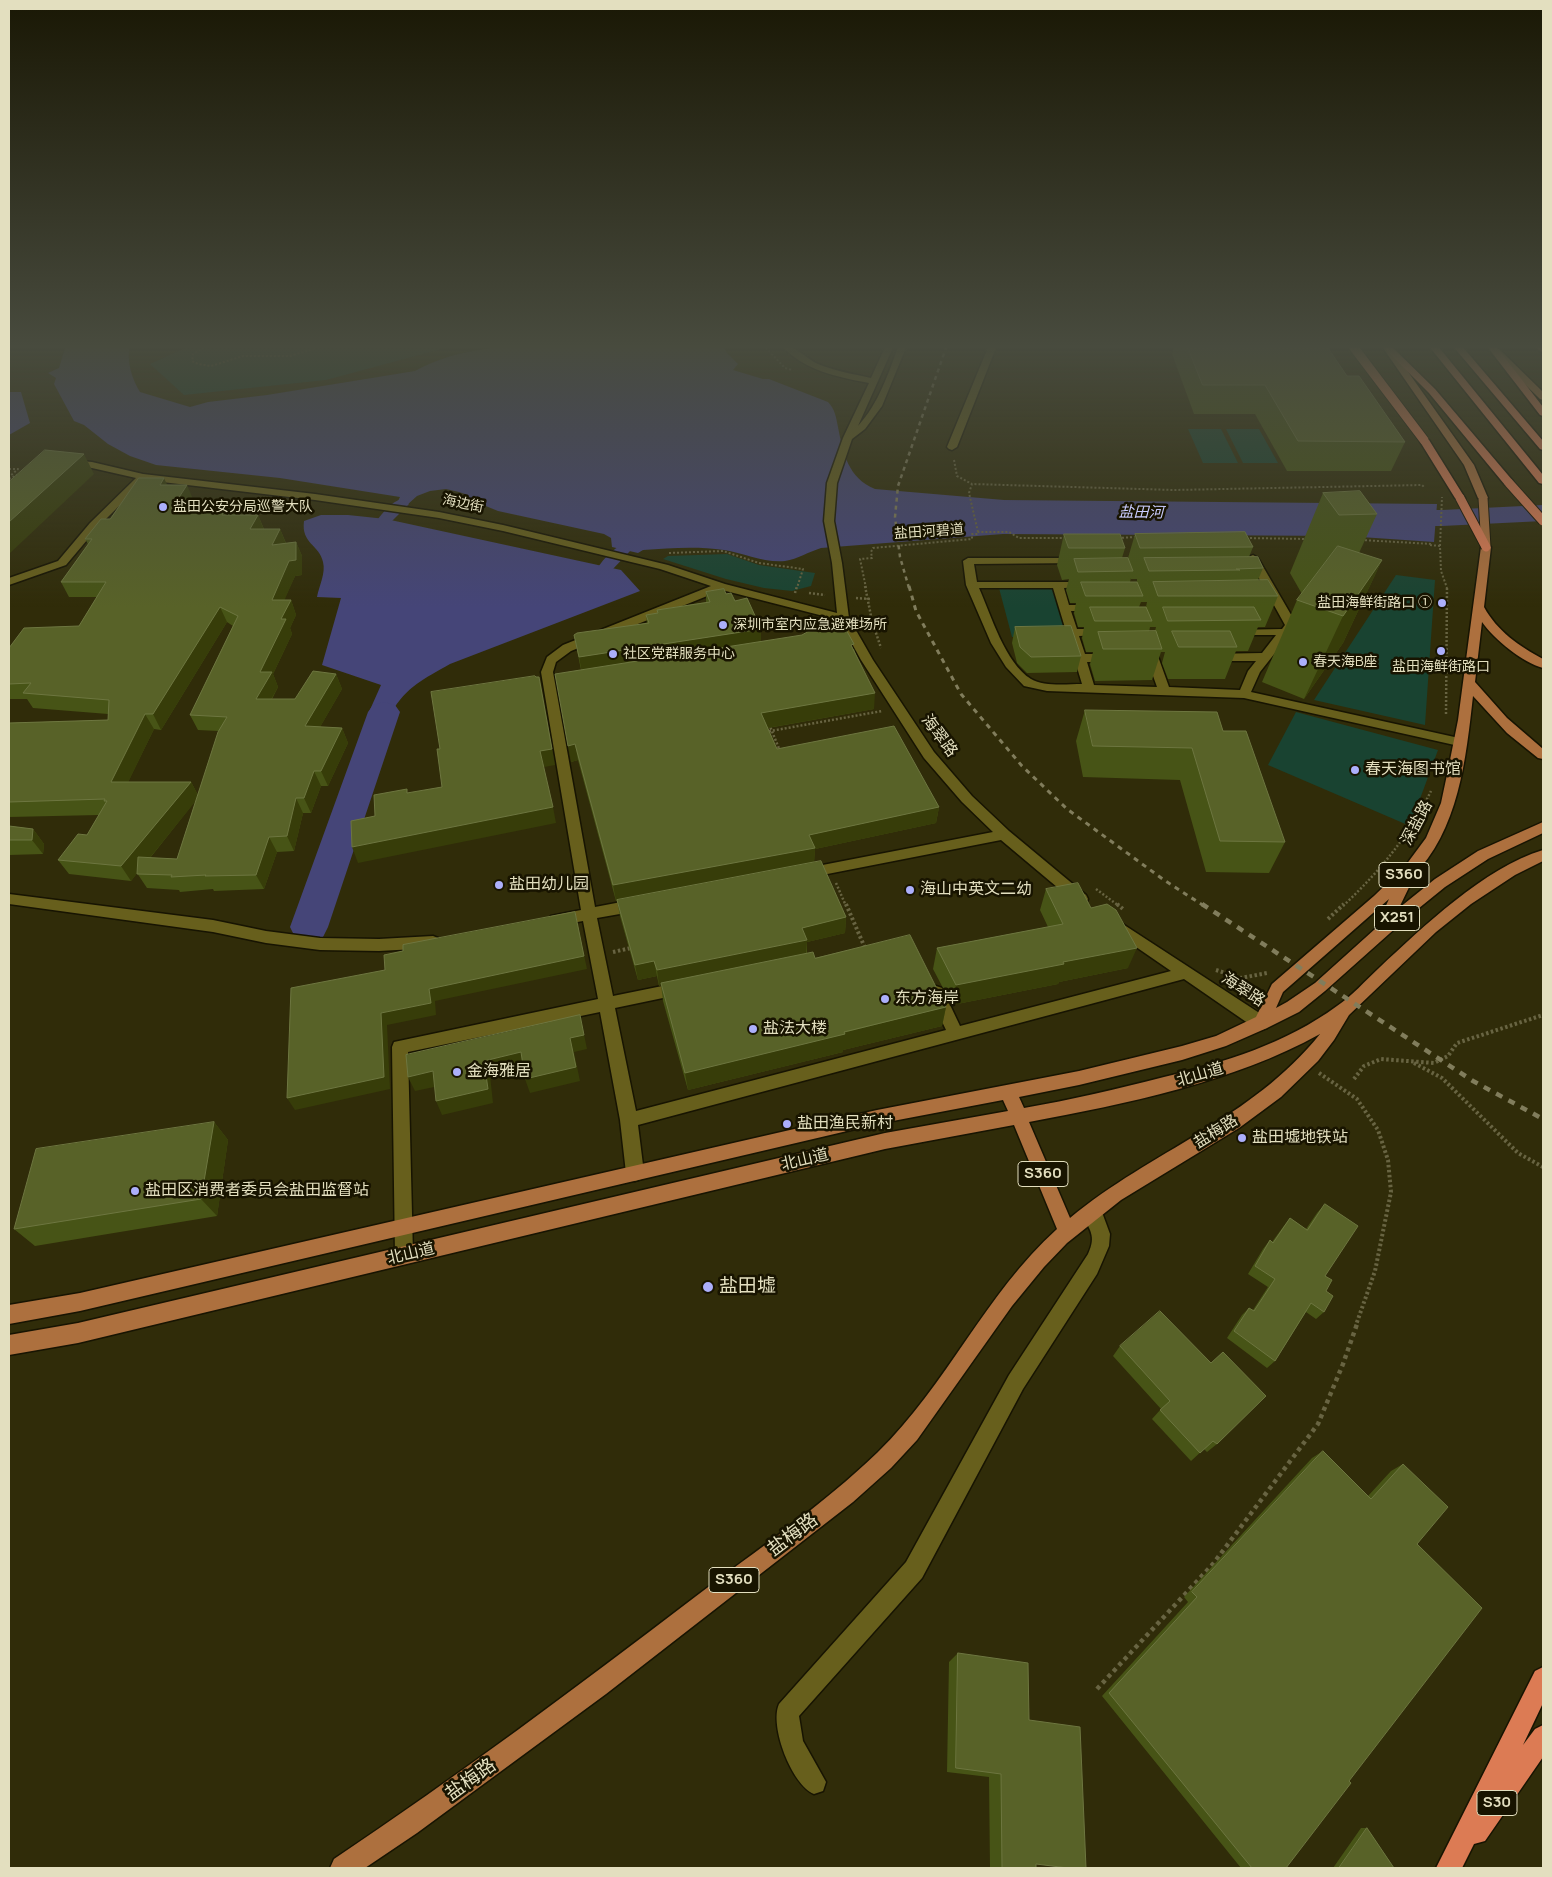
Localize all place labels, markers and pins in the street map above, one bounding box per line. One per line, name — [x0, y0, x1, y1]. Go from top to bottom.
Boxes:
place label: 盐田公安分局巡警大队 — [173, 499, 313, 515]
marker: 盐田公安分局巡警大队 — [157, 501, 169, 513]
place label: 盐田海鲜街路口 ① — [1317, 595, 1432, 611]
marker: 盐田海鲜街路口 ① — [1436, 597, 1448, 609]
place label: 深圳市室内应急避难场所 — [733, 617, 887, 633]
marker: 深圳市室内应急避难场所 — [717, 619, 729, 631]
marker: 盐田海鲜街路口 — [1435, 645, 1447, 657]
place label: 社区党群服务中心 — [623, 646, 735, 662]
marker: 社区党群服务中心 — [607, 648, 619, 660]
place label: 春天海B座 — [1313, 654, 1378, 670]
marker: 春天海B座 — [1297, 656, 1309, 668]
place label: 盐田海鲜街路口 — [1392, 659, 1490, 675]
place label: 春天海图书馆 — [1365, 760, 1461, 780]
marker: 春天海图书馆 — [1349, 764, 1361, 776]
place label: 盐田幼儿园 — [509, 875, 589, 895]
marker: 盐田幼儿园 — [493, 879, 505, 891]
place label: 海山中英文二幼 — [920, 880, 1032, 900]
marker: 海山中英文二幼 — [904, 884, 916, 896]
place label: 东方海岸 — [895, 989, 959, 1009]
marker: 东方海岸 — [879, 993, 891, 1005]
place label: 盐法大楼 — [763, 1019, 827, 1039]
marker: 盐法大楼 — [747, 1023, 759, 1035]
place label: 金海雅居 — [467, 1062, 531, 1082]
marker: 金海雅居 — [451, 1066, 463, 1078]
place label: 盐田渔民新村 — [797, 1114, 893, 1134]
marker: 盐田渔民新村 — [781, 1118, 793, 1130]
place label: 盐田墟地铁站 — [1252, 1128, 1348, 1148]
marker: 盐田墟地铁站 — [1236, 1132, 1248, 1144]
place label: 盐田区消费者委员会盐田监督站 — [145, 1181, 369, 1201]
marker: 盐田区消费者委员会盐田监督站 — [129, 1185, 141, 1197]
place label: 盐田墟 — [719, 1276, 776, 1298]
marker: 盐田墟 — [701, 1280, 715, 1294]

